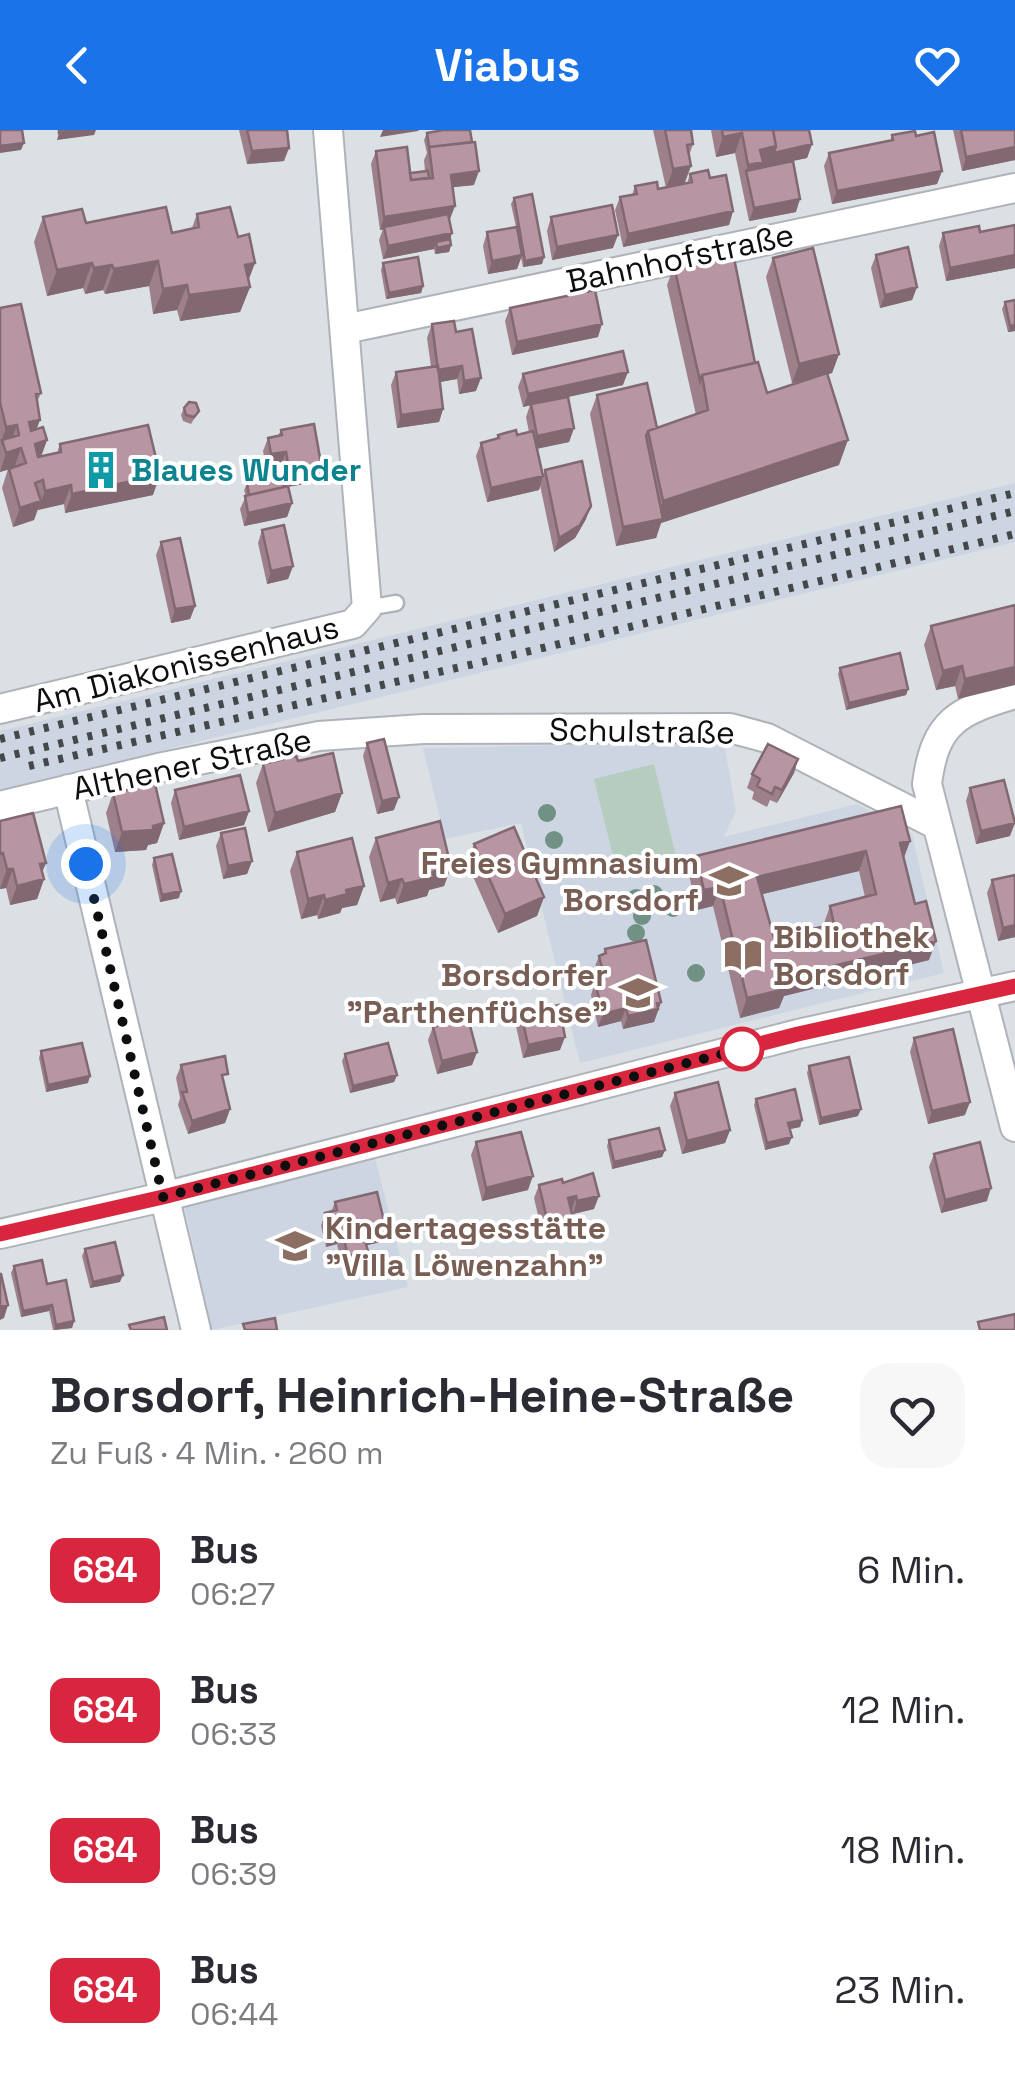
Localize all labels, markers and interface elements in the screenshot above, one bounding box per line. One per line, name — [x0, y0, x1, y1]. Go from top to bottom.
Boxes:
text: Viabus — [435, 37, 580, 94]
icon: back — [50, 38, 105, 93]
icon: heart — [910, 38, 965, 93]
street label: Bahnhofstraße — [563, 214, 797, 302]
building icon: Blaues Wunder — [80, 449, 122, 491]
place label: Blaues Wunder — [131, 450, 361, 490]
street label: Am Diakonissenhaus — [29, 607, 343, 721]
street label: Schulstraße — [549, 709, 735, 753]
street label: Althener Straße — [69, 719, 315, 809]
your location — [61, 839, 111, 889]
place label: Freies Gymnasium Borsdorf — [421, 843, 699, 920]
school or university icon: Freies Gymnasium Borsdorf — [708, 860, 750, 902]
place label: Bibliothek Borsdorf — [773, 917, 930, 994]
library icon: Bibliothek Borsdorf — [722, 934, 764, 976]
place label: Borsdorfer "Parthenfüchse" — [346, 955, 608, 1032]
school or university icon: Borsdorfer "Parthenfüchse" — [617, 972, 659, 1014]
unlabelled marker — [721, 1028, 763, 1070]
place label: Kindertagesstätte "Villa Löwenzahn" — [325, 1208, 606, 1285]
school or university icon: Kindertagesstätte "Villa Löwenzahn" — [274, 1225, 316, 1267]
button: heart — [860, 1363, 965, 1468]
text: Borsdorf, Heinrich-Heine-Straße — [50, 1365, 794, 1426]
text: Zu Fuß · 4 Min. · 260 m — [50, 1433, 384, 1473]
text: Bus — [190, 1526, 259, 1574]
text: 6 Min. — [857, 1546, 965, 1594]
text: 684 — [73, 1548, 137, 1592]
text: 06:27 — [190, 1574, 275, 1614]
text: Bus — [190, 1666, 259, 1714]
text: 12 Min. — [841, 1686, 965, 1734]
text: 684 — [73, 1688, 137, 1732]
text: 06:33 — [190, 1714, 277, 1754]
text: Bus — [190, 1806, 259, 1854]
text: 18 Min. — [841, 1826, 965, 1874]
text: 684 — [73, 1828, 137, 1872]
text: 06:39 — [190, 1854, 277, 1894]
text: Bus — [190, 1946, 259, 1994]
text: 23 Min. — [834, 1966, 965, 2014]
text: 684 — [73, 1968, 137, 2012]
text: 06:44 — [190, 1994, 278, 2034]

